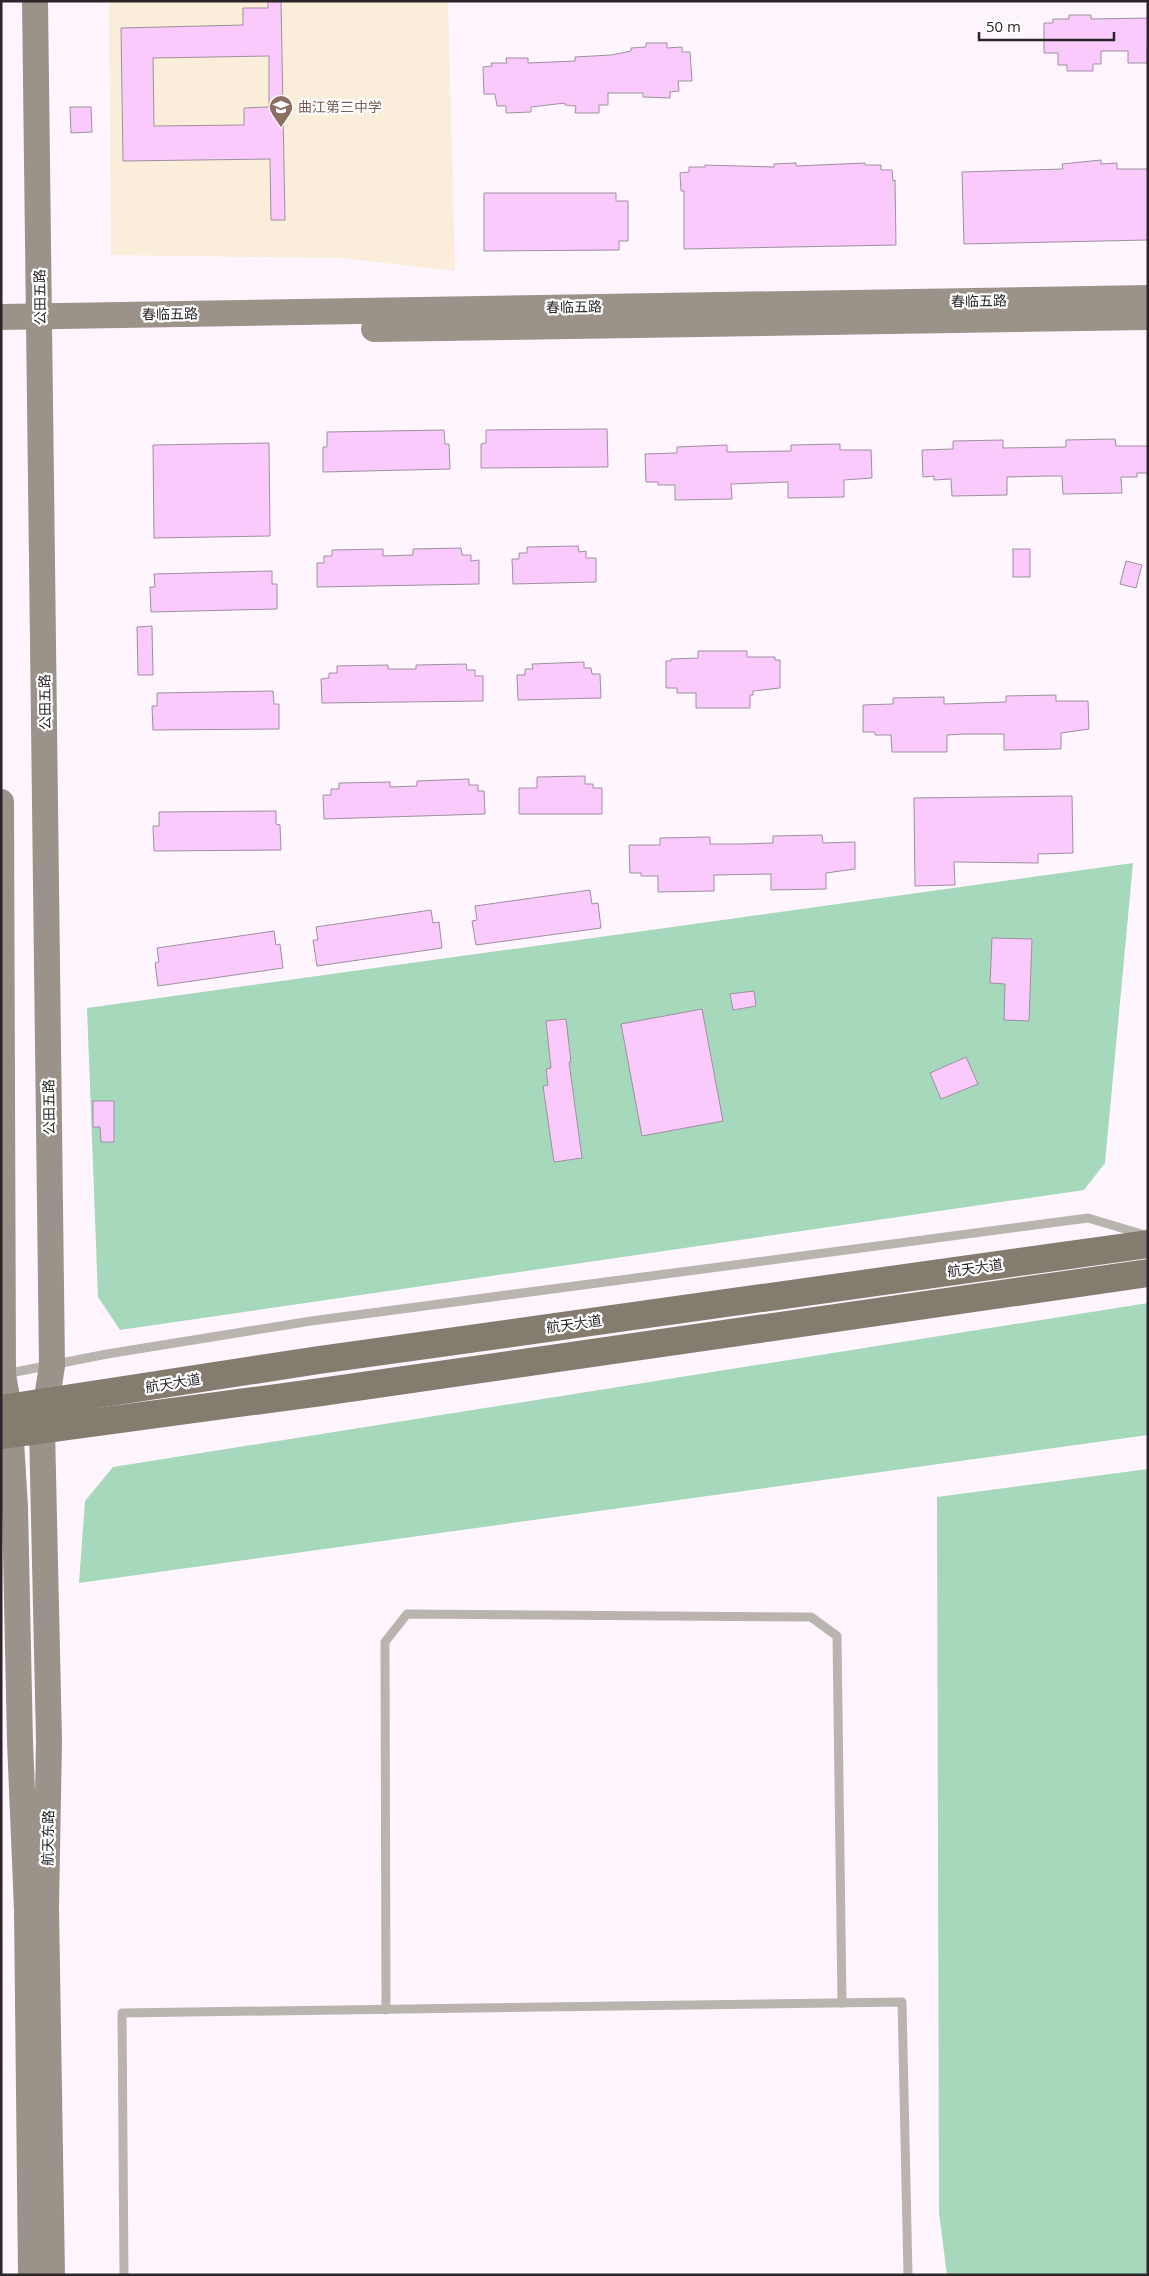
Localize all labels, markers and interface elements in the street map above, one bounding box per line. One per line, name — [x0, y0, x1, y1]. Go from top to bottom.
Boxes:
scale bar — [979, 10, 1114, 42]
text: 50 m — [986, 16, 1021, 36]
school or university icon: 曲江第三中学 — [268, 94, 294, 128]
place label: 曲江第三中学 — [298, 97, 382, 116]
street label: 公田五路 — [30, 269, 49, 325]
street label: 春临五路 — [951, 291, 1007, 310]
street label: 春临五路 — [546, 297, 602, 316]
street label: 春临五路 — [142, 304, 198, 323]
street label: 公田五路 — [35, 674, 54, 730]
street label: 公田五路 — [39, 1079, 58, 1135]
street label: 航天大道 — [946, 1254, 1004, 1281]
street label: 航天大道 — [545, 1310, 603, 1337]
street label: 航天大道 — [144, 1369, 202, 1396]
street label: 航天东路 — [38, 1810, 57, 1866]

